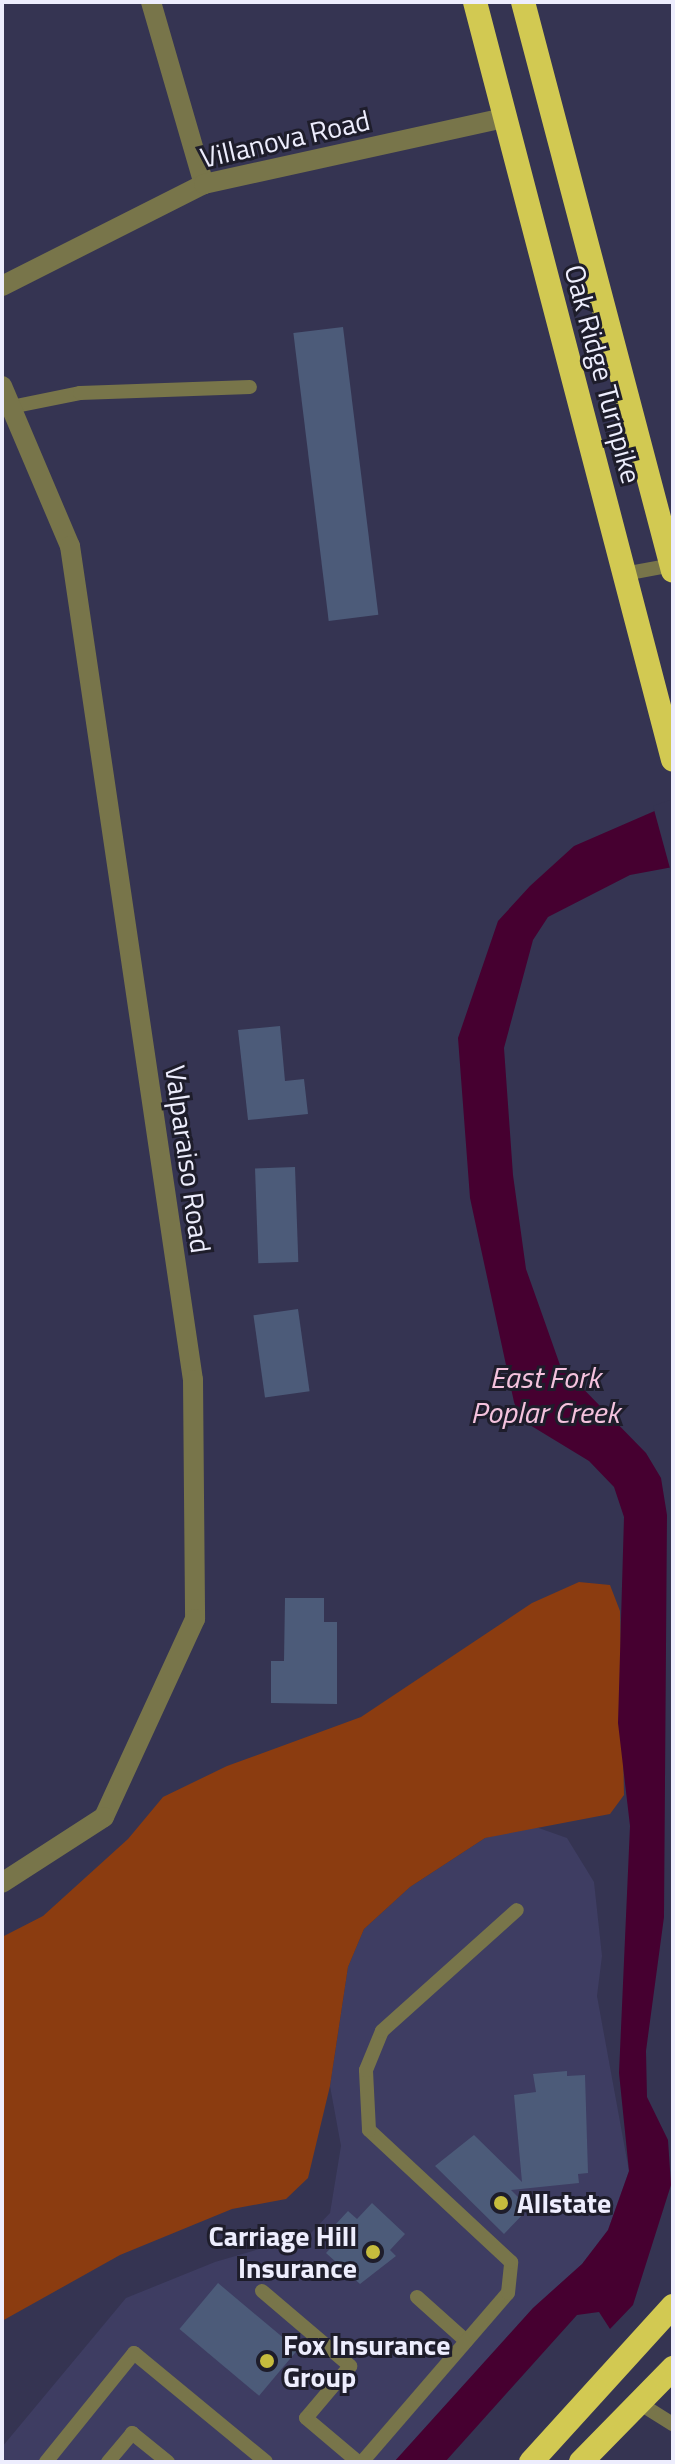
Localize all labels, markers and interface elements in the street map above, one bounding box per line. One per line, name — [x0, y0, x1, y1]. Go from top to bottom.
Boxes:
street label: Villanova Road — [197, 103, 373, 175]
street label: Oak Ridge Turnpike — [558, 261, 648, 487]
street label: Valparaiso Road — [158, 1063, 218, 1255]
water label: East Fork Poplar Creek — [470, 1359, 620, 1430]
place label: Allstate — [517, 2186, 611, 2220]
marker: Allstate — [492, 2194, 510, 2212]
place label: Carriage Hill Insurance — [208, 2219, 357, 2285]
marker: Carriage Hill Insurance — [364, 2243, 382, 2261]
place label: Fox Insurance Group — [283, 2328, 450, 2394]
marker: Fox Insurance Group — [258, 2352, 276, 2370]

